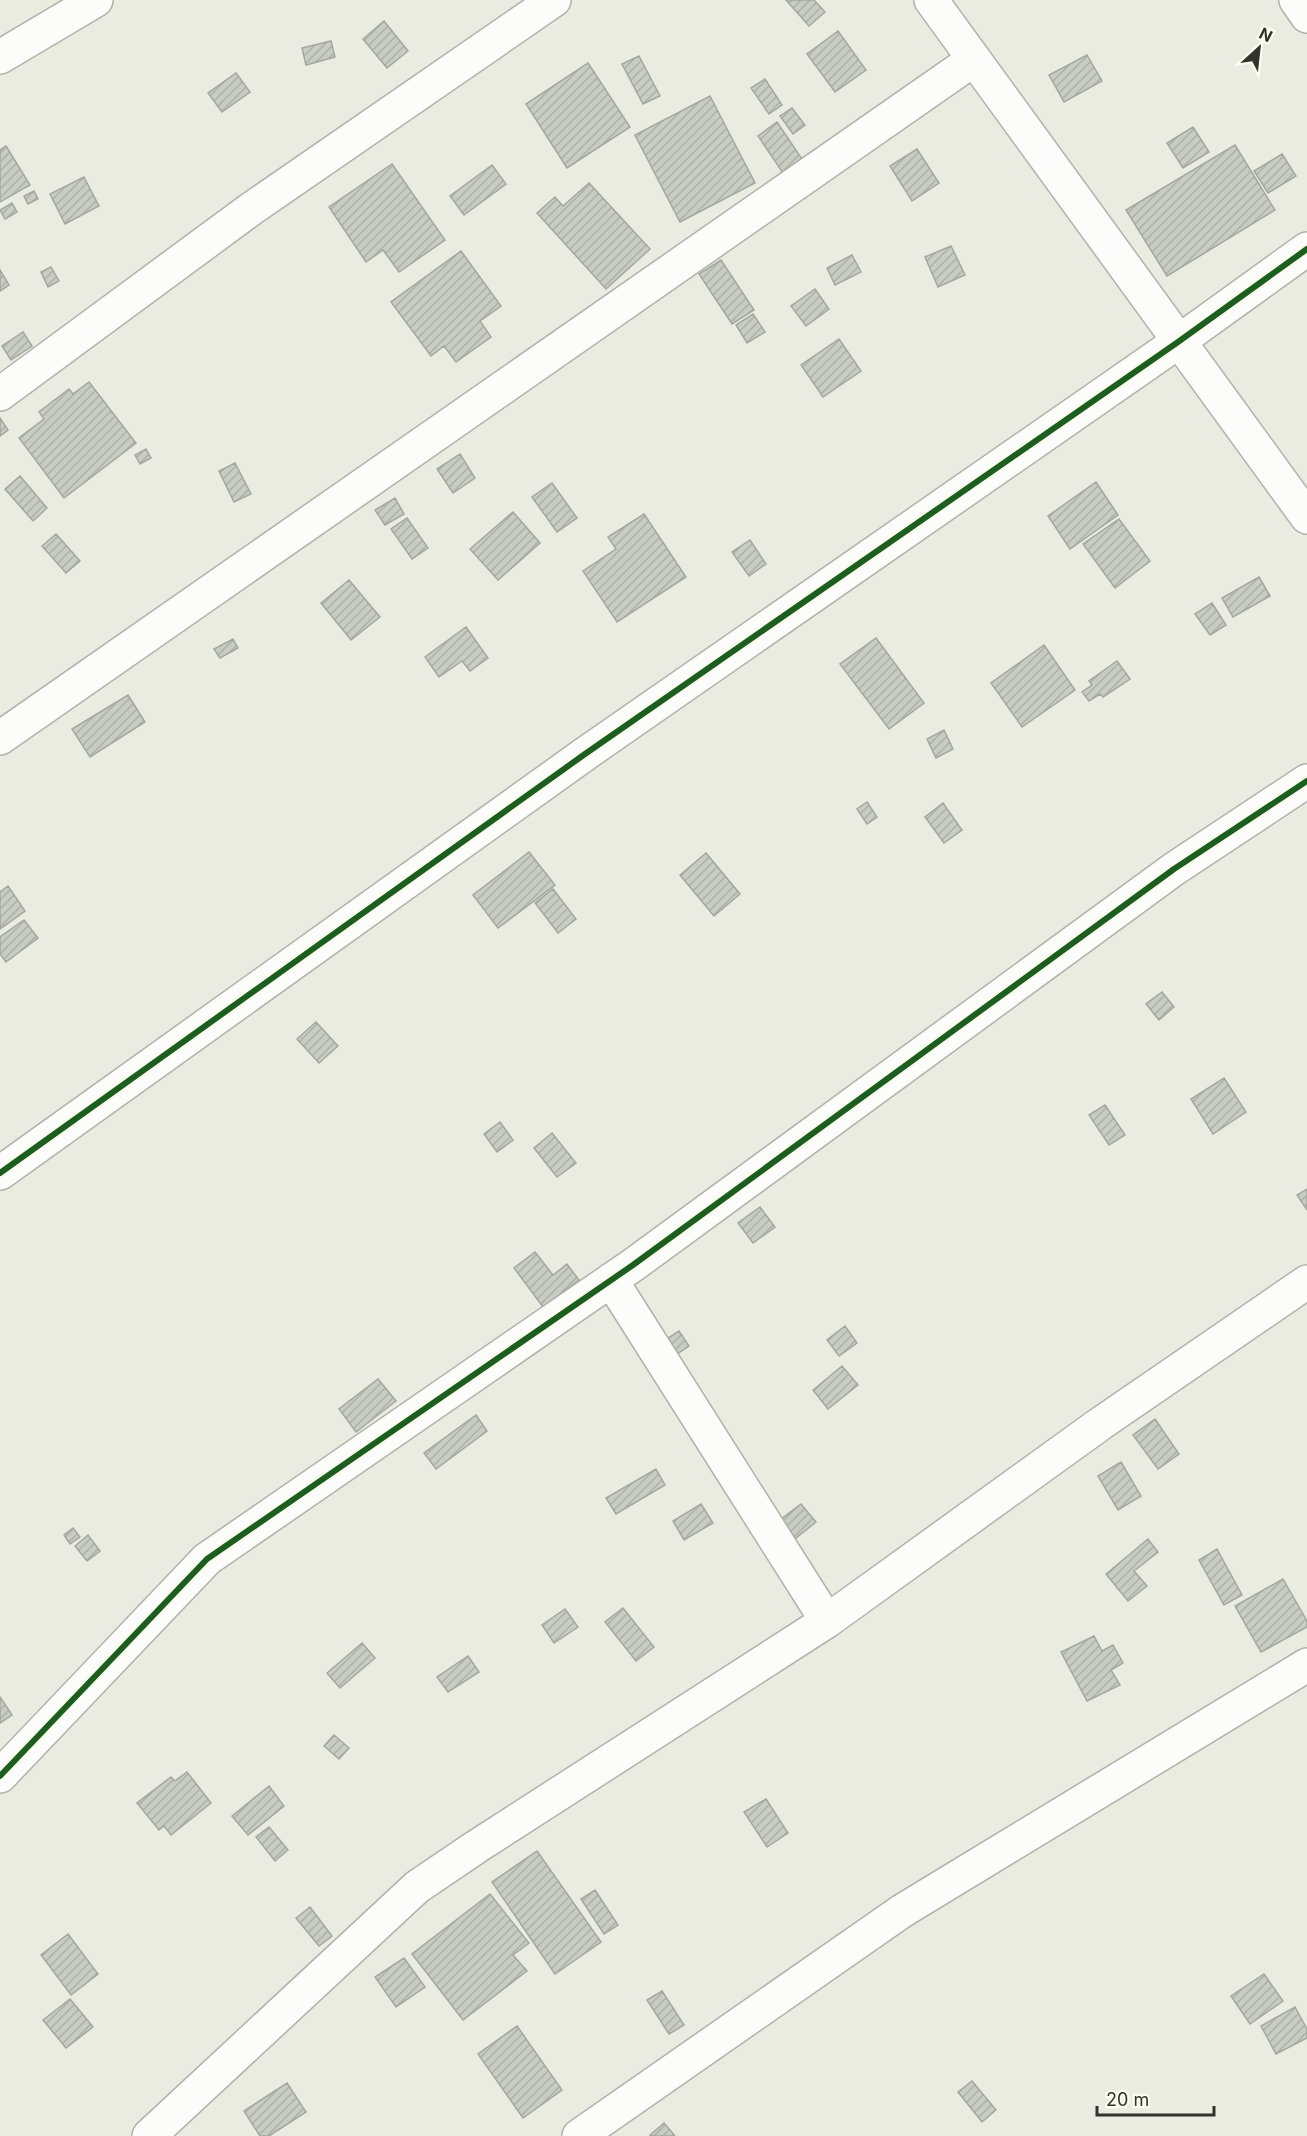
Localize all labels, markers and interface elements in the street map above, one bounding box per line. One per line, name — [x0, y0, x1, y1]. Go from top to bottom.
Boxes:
north arrow — [1229, 18, 1289, 78]
text: N — [1256, 23, 1276, 46]
scale bar — [1097, 2079, 1214, 2117]
text: 20 m — [1106, 2089, 1149, 2110]

